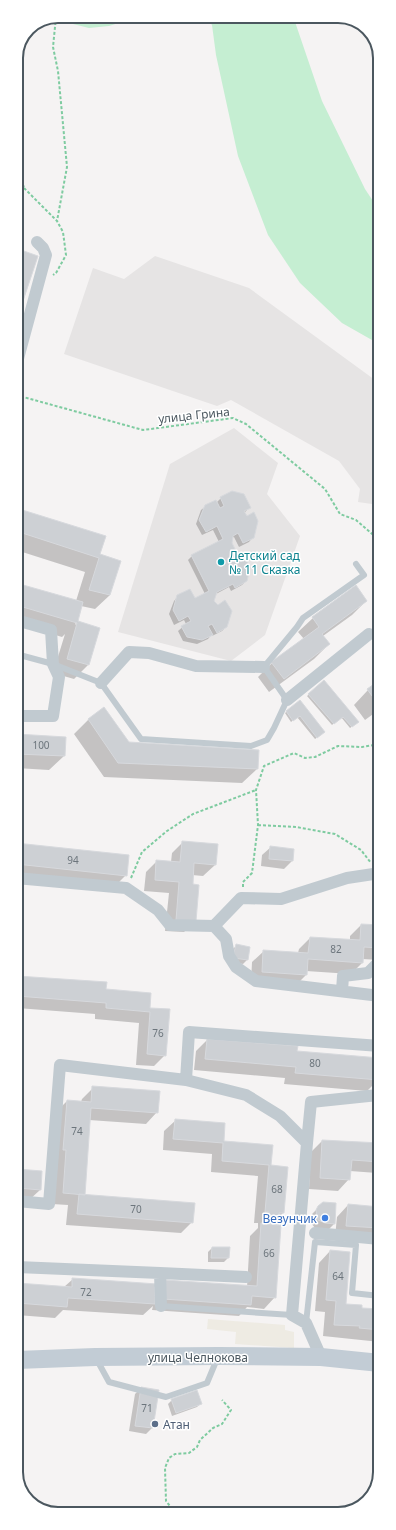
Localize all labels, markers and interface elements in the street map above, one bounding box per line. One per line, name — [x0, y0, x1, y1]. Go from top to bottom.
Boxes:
street label: улица Грина — [157, 403, 231, 427]
place label: Детский сад № 11 Сказка — [229, 547, 301, 578]
marker: Детский сад № 11 Сказка — [216, 557, 226, 567]
house number: 100 — [32, 738, 50, 752]
house number: 94 — [67, 853, 79, 867]
house number: 82 — [330, 942, 342, 956]
house number: 76 — [152, 1026, 164, 1040]
house number: 80 — [309, 1056, 321, 1070]
house number: 74 — [71, 1124, 83, 1138]
house number: 68 — [271, 1182, 283, 1196]
house number: 70 — [130, 1202, 142, 1216]
place label: Везунчик — [262, 1210, 318, 1227]
marker: Везунчик — [320, 1213, 330, 1223]
house number: 66 — [263, 1246, 275, 1260]
house number: 64 — [332, 1269, 344, 1283]
house number: 72 — [80, 1285, 92, 1299]
street label: улица Челнокова — [148, 1349, 248, 1366]
house number: 71 — [141, 1401, 153, 1415]
place label: Атан — [163, 1416, 190, 1433]
marker: Атан — [150, 1419, 160, 1429]

